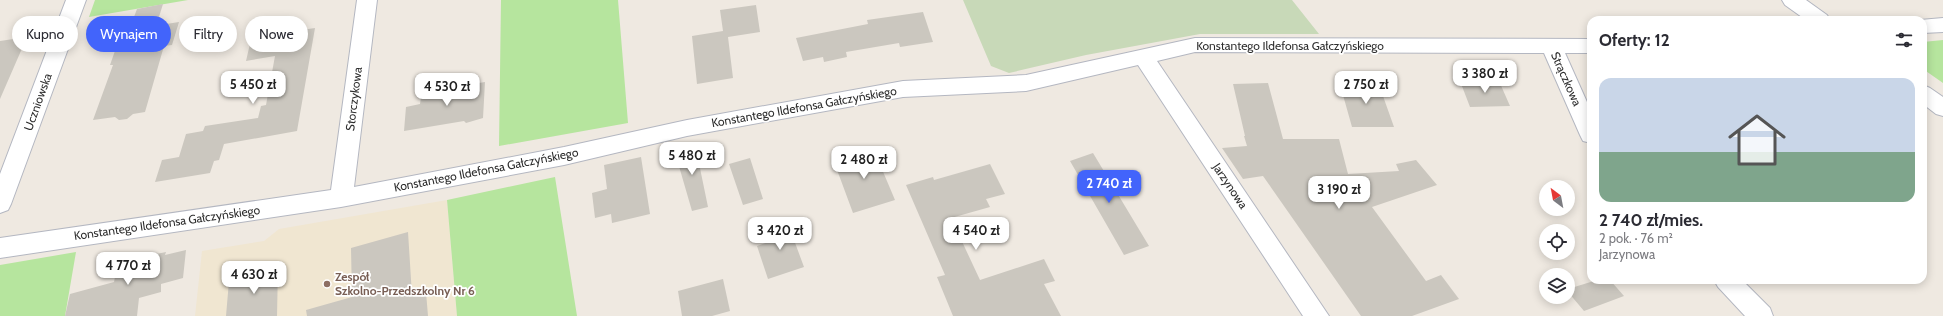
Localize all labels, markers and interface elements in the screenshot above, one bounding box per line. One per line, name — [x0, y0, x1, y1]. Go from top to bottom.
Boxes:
chip: Kupno — [12, 16, 78, 52]
chip: Wynajem — [86, 16, 171, 52]
chip: Filtry — [179, 16, 237, 52]
chip: Nowe — [245, 16, 308, 52]
icon: filters — [1893, 29, 1915, 51]
text: Oferty: 12 — [1599, 30, 1670, 50]
street label: Konstantego Ildefonsa Gałczyńskiego — [1196, 38, 1384, 53]
street label: Strączkowa — [1548, 49, 1585, 108]
pin: 3 380 zł — [1444, 60, 1526, 94]
text: 3 380 zł — [1462, 65, 1508, 81]
street label: Storczykowa — [342, 66, 365, 132]
street label: Uczniowska — [20, 71, 55, 133]
pin: 5 450 zł — [212, 71, 294, 105]
pin: 2 750 zł — [1325, 71, 1407, 105]
pin: 4 530 zł — [406, 73, 488, 107]
text: 5 450 zł — [230, 76, 276, 92]
text: 2 750 zł — [1344, 76, 1389, 92]
text: 4 530 zł — [424, 78, 470, 94]
street label: Konstantego Ildefonsa Gałczyńskiego — [710, 83, 898, 130]
icon: home — [1721, 104, 1793, 176]
pin: 5 480 zł — [651, 142, 733, 176]
street label: Konstantego Ildefonsa Gałczyńskiego — [392, 144, 580, 195]
pin: 2 480 zł — [823, 146, 905, 180]
text: 5 480 zł — [668, 147, 716, 163]
text: 2 480 zł — [840, 151, 888, 167]
street label: Jarzynowa — [1209, 159, 1251, 212]
pin: 2 740 zł — [1068, 170, 1150, 204]
text: 2 740 zł — [1086, 175, 1132, 191]
pin: 3 190 zł — [1298, 176, 1380, 210]
north arrow — [1539, 180, 1575, 216]
map controls — [1539, 180, 1575, 304]
text: 3 190 zł — [1317, 181, 1361, 197]
street label: Konstantego Ildefonsa Gałczyńskiego — [73, 202, 261, 243]
text: 2 740 zł/mies. — [1599, 210, 1703, 230]
pin: 3 420 zł — [739, 217, 821, 251]
pin: 4 540 zł — [935, 217, 1017, 251]
text: 3 420 zł — [757, 222, 803, 238]
text: 4 540 zł — [952, 222, 1000, 238]
button: locate — [1539, 224, 1575, 260]
text: 2 pok. · 76 m² — [1599, 230, 1673, 246]
text: Jarzynowa — [1599, 246, 1655, 262]
pin: 4 770 zł — [87, 252, 169, 286]
text: 4 770 zł — [105, 257, 151, 273]
pin: 4 630 zł — [213, 261, 295, 295]
text: 4 630 zł — [231, 266, 277, 282]
button: layers — [1539, 268, 1575, 304]
place label: Zespół Szkolno-Przedszkolny Nr 6 — [335, 269, 475, 298]
marker: Zespół Szkolno-Przedszkolny Nr 6 — [322, 279, 332, 289]

